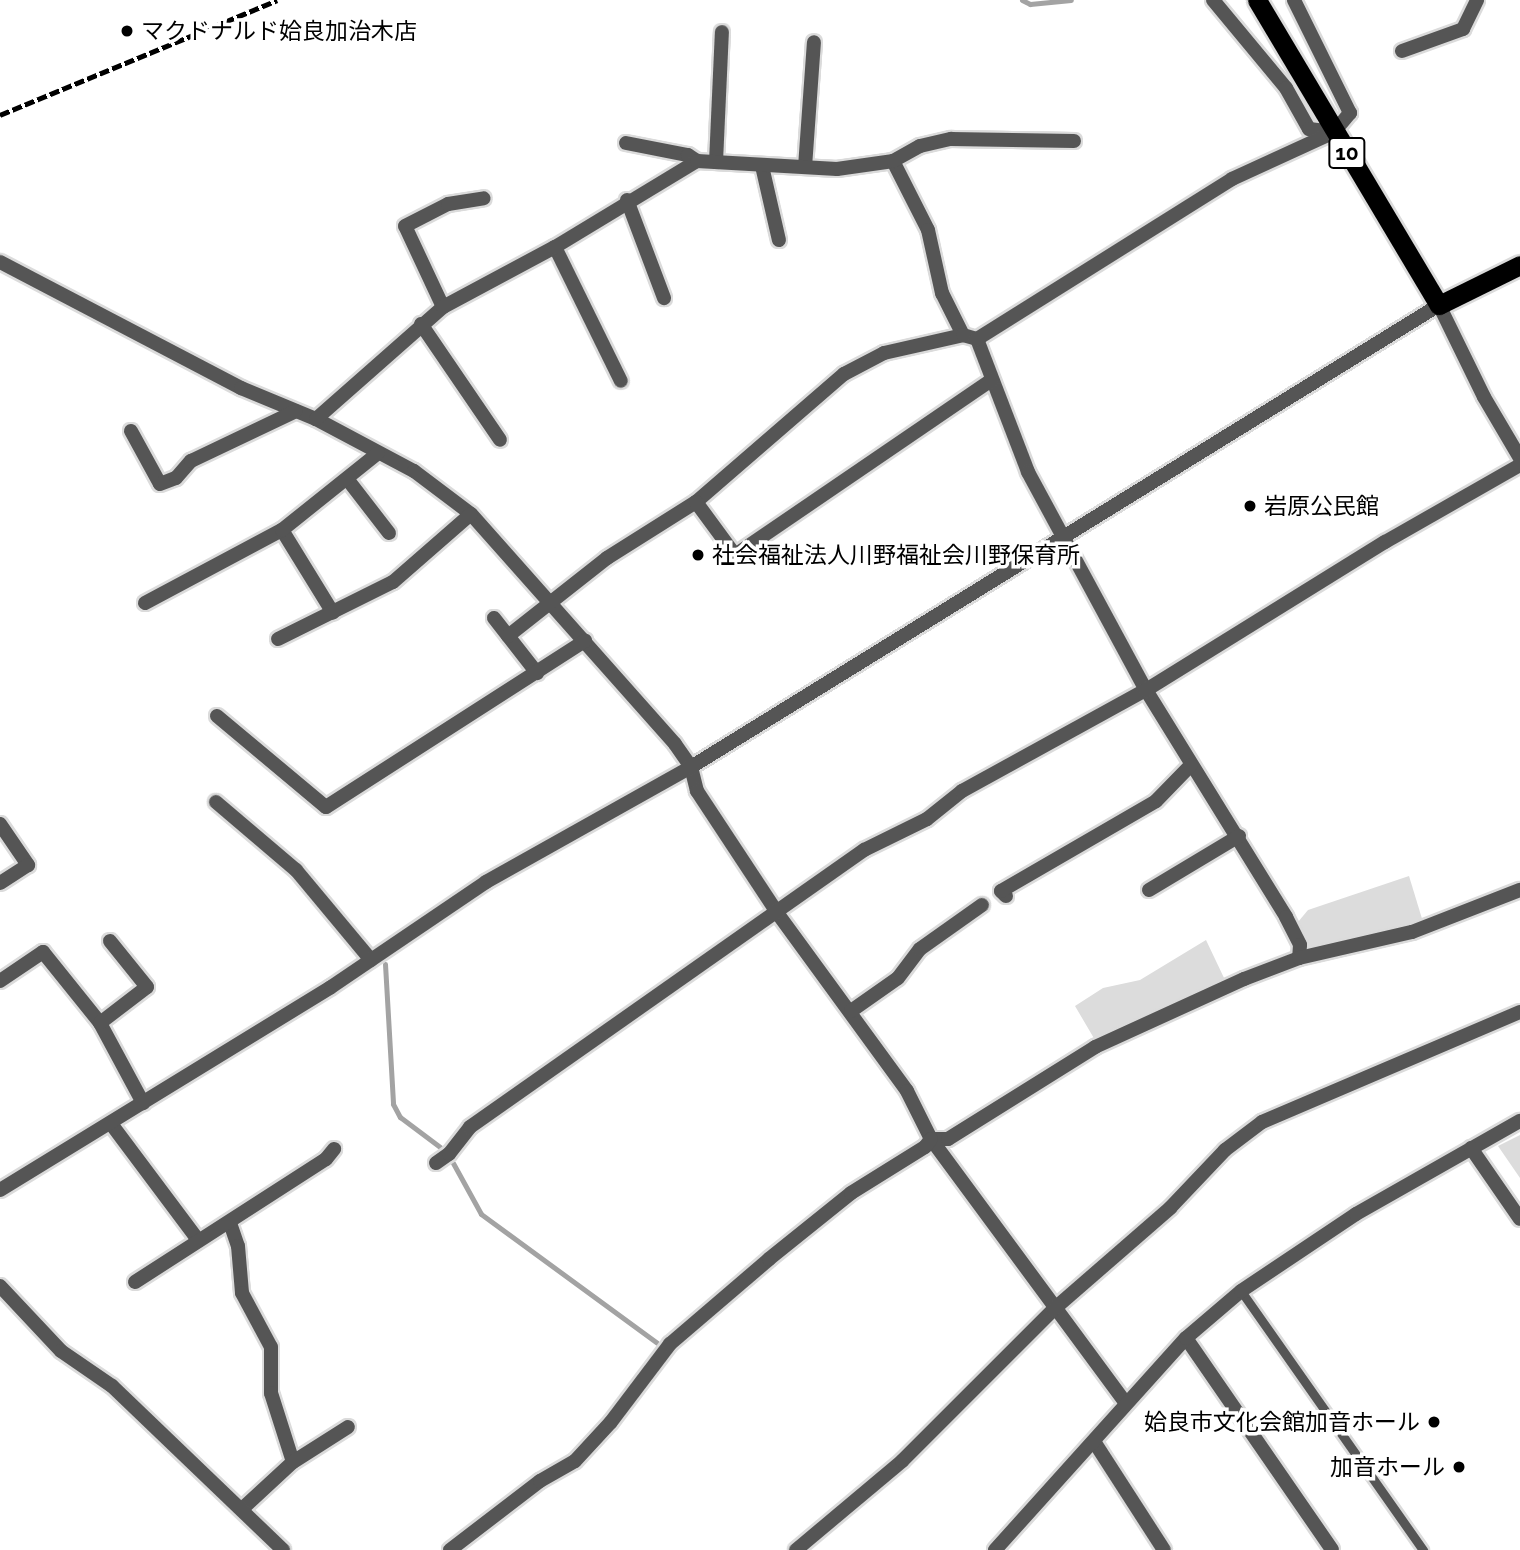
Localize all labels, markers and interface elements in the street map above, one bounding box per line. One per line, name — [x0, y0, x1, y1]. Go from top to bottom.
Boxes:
place label: マクドナルド姶良加治木店 — [141, 17, 417, 45]
marker: マクドナルド姶良加治木店 — [119, 23, 135, 39]
road number: 10 — [1328, 136, 1366, 170]
place label: 岩原公民館 — [1264, 492, 1379, 520]
marker: 岩原公民館 — [1242, 498, 1258, 514]
place label: 社会福祉法人川野福祉会川野保育所 — [712, 541, 1080, 569]
marker: 社会福祉法人川野福祉会川野保育所 — [690, 547, 706, 563]
place label: 姶良市文化会館加音ホール — [1144, 1408, 1420, 1436]
marker: 姶良市文化会館加音ホール — [1426, 1414, 1442, 1430]
place label: 加音ホール — [1330, 1453, 1445, 1481]
marker: 加音ホール — [1451, 1459, 1467, 1475]

